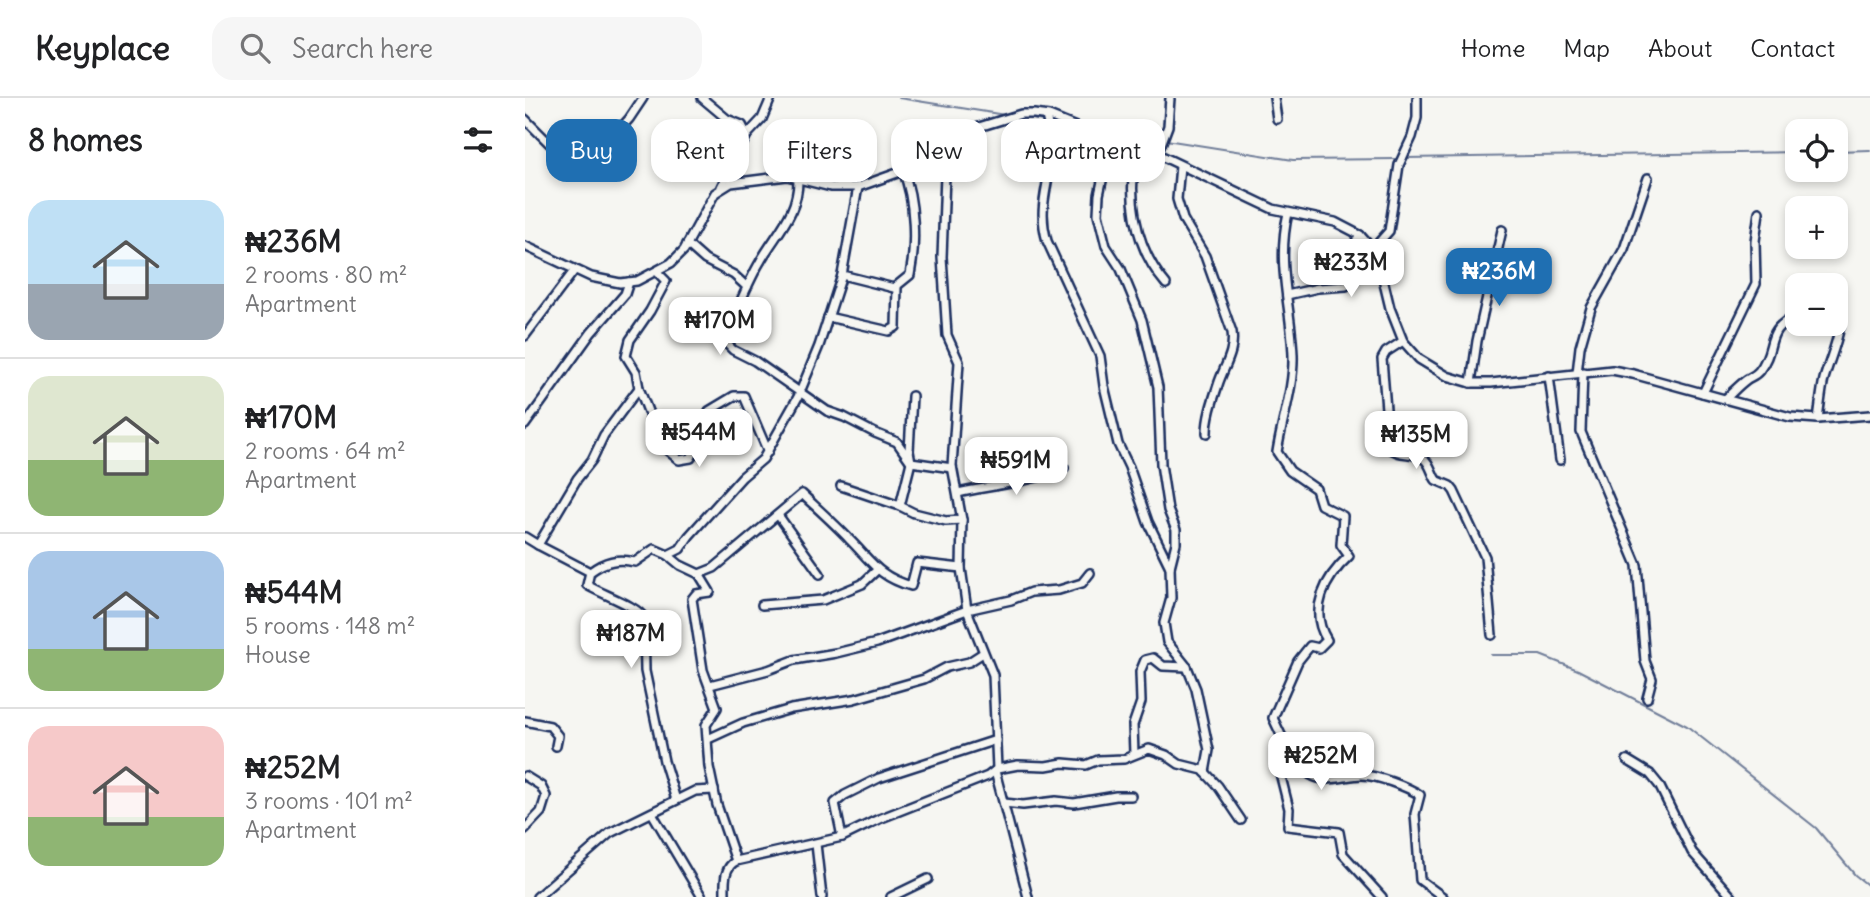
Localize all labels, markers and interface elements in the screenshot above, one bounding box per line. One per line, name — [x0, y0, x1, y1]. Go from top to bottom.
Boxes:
search box — [212, 17, 702, 80]
text: Keyplace — [35, 27, 170, 69]
icon: search — [236, 29, 274, 67]
text: Search here — [292, 32, 433, 65]
text: Home — [1461, 33, 1525, 63]
text: Map — [1563, 33, 1610, 63]
text: About — [1648, 33, 1712, 63]
text: Contact — [1750, 33, 1835, 63]
chip: Buy — [546, 119, 637, 182]
chip: Rent — [651, 119, 749, 182]
chip: Filters — [763, 119, 877, 182]
chip: New — [891, 119, 987, 182]
chip: Apartment — [1001, 119, 1165, 182]
map controls — [1785, 119, 1848, 336]
button: locate — [1785, 119, 1848, 182]
text: 8 homes — [28, 121, 143, 159]
icon: filters — [459, 121, 497, 159]
button: + — [1785, 196, 1848, 259]
text: ₦236M — [245, 222, 342, 260]
icon: home — [84, 228, 168, 312]
pin: ₦233M — [1302, 240, 1400, 299]
text: ₦233M — [1314, 247, 1388, 276]
pin: ₦236M — [1450, 248, 1548, 308]
text: ₦236M — [1462, 256, 1536, 285]
text: 2 rooms · 80 m² — [245, 260, 407, 289]
button: − — [1785, 273, 1848, 336]
text: Apartment — [245, 289, 357, 318]
pin: ₦170M — [671, 298, 769, 357]
text: ₦170M — [685, 305, 755, 334]
text: ₦170M — [245, 398, 337, 436]
icon: home — [84, 404, 168, 488]
pin: ₦544M — [650, 410, 748, 469]
pin: ₦135M — [1367, 412, 1465, 471]
text: ₦544M — [661, 417, 737, 446]
text: ₦135M — [1381, 419, 1451, 448]
text: 2 rooms · 64 m² — [245, 436, 406, 465]
pin: ₦591M — [967, 438, 1065, 497]
text: ₦591M — [981, 445, 1051, 474]
text: Apartment — [245, 465, 357, 494]
text: ₦544M — [245, 573, 343, 611]
icon: home — [84, 579, 168, 663]
pin: ₦187M — [582, 610, 680, 670]
text: 5 rooms · 148 m² — [245, 611, 415, 640]
text: ₦187M — [597, 618, 665, 647]
text: House — [245, 640, 311, 669]
pin: ₦252M — [1272, 732, 1370, 792]
text: ₦252M — [1284, 740, 1358, 769]
text: ₦252M — [245, 748, 341, 786]
icon: home — [84, 754, 168, 838]
text: 3 rooms · 101 m² — [245, 786, 413, 815]
text: Apartment — [245, 815, 357, 844]

